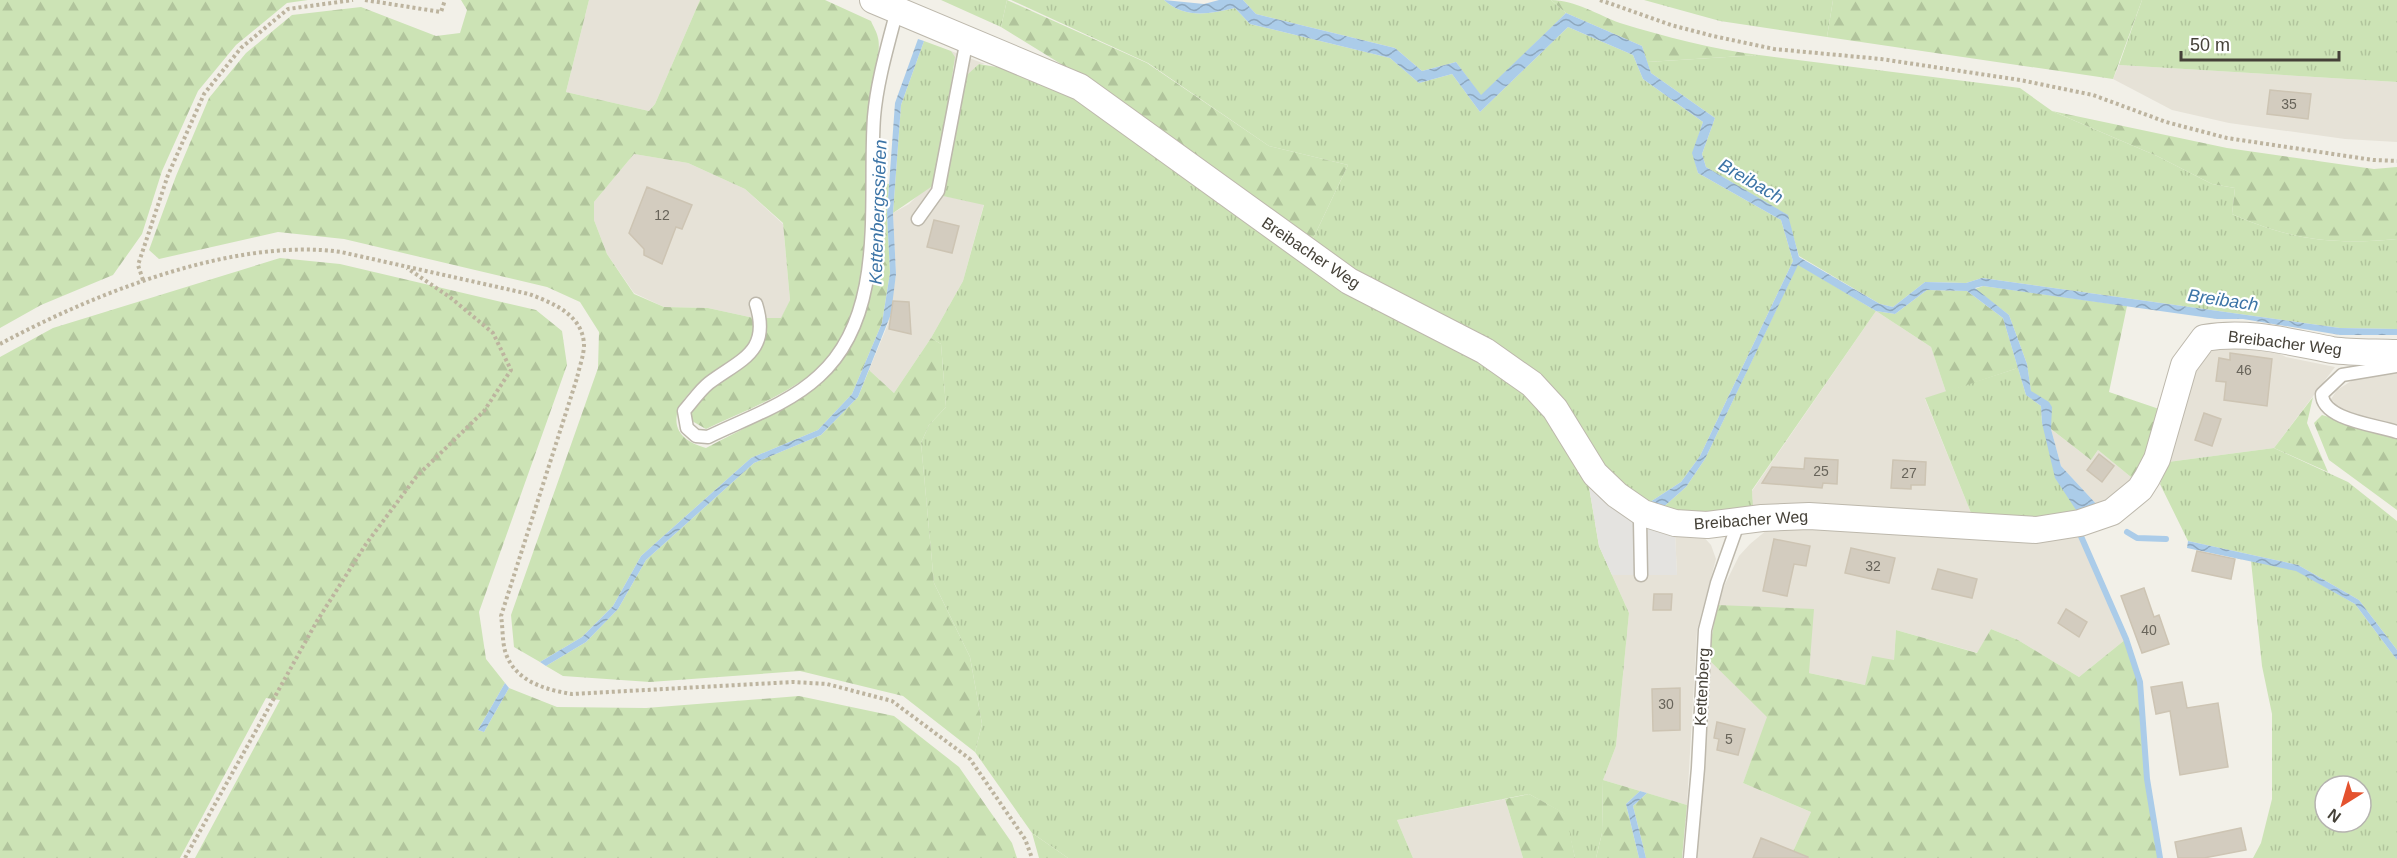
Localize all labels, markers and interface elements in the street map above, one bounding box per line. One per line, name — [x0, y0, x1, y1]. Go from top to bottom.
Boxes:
scale bar — [2181, 24, 2338, 62]
text: 50 m — [2190, 35, 2230, 55]
house number: 35 — [2281, 96, 2297, 112]
water label: Kettenbergssiefen — [865, 139, 891, 285]
water label: Breibach — [1715, 155, 1787, 207]
house number: 12 — [654, 207, 670, 223]
street label: Breibacher Weg — [1259, 214, 1363, 292]
water label: Breibach — [2186, 285, 2260, 315]
street label: Breibacher Weg — [2227, 328, 2343, 358]
house number: 46 — [2236, 362, 2252, 378]
house number: 25 — [1813, 463, 1829, 479]
house number: 27 — [1901, 465, 1917, 481]
street label: Breibacher Weg — [1693, 508, 1809, 532]
house number: 32 — [1865, 558, 1881, 574]
house number: 40 — [2141, 622, 2157, 638]
street label: Kettenberg — [1691, 647, 1713, 727]
house number: 30 — [1658, 696, 1674, 712]
house number: 5 — [1725, 731, 1733, 747]
north arrow — [2313, 774, 2373, 834]
text: N — [2325, 805, 2344, 826]

